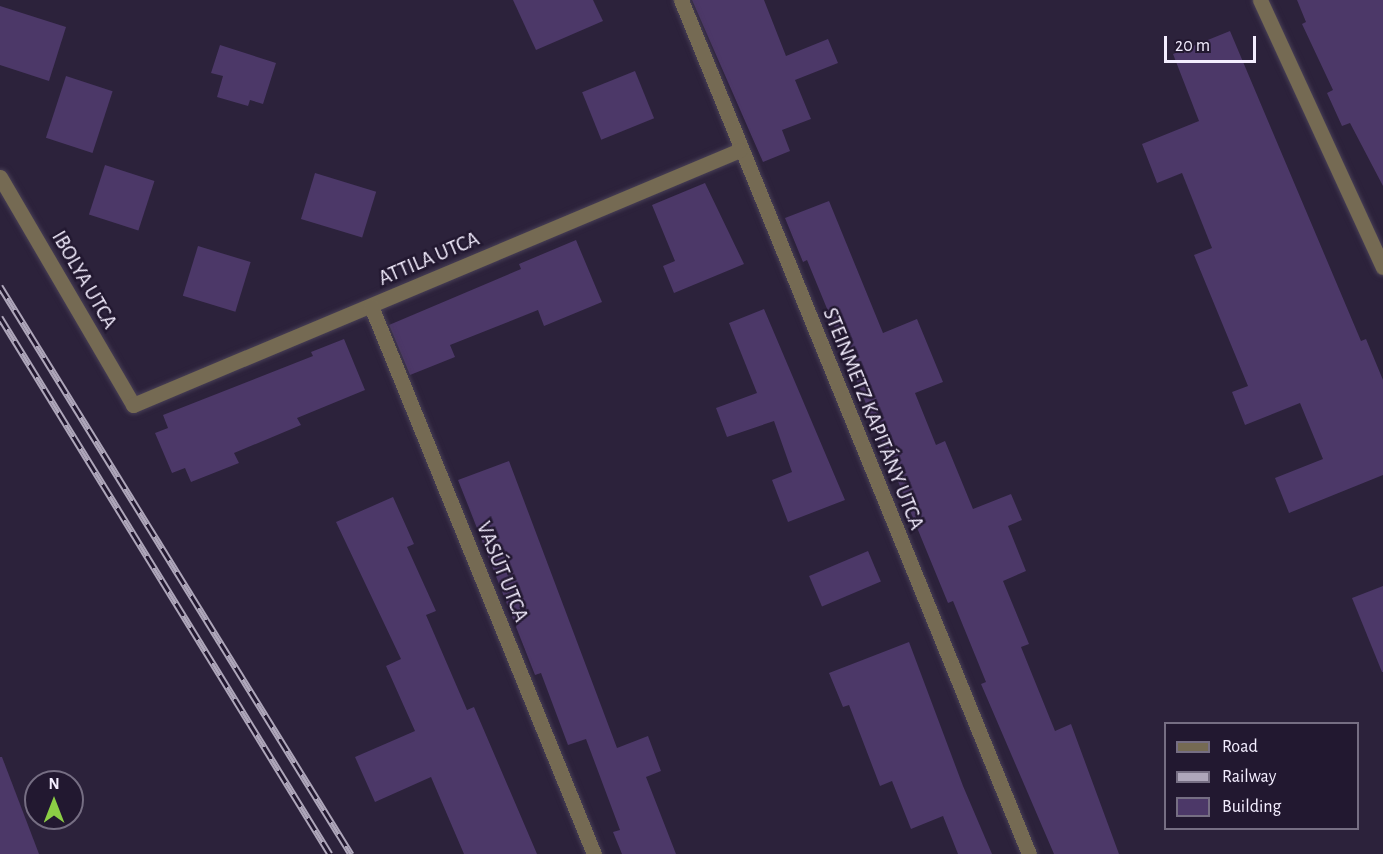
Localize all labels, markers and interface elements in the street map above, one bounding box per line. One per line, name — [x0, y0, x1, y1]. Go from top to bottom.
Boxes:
scale bar — [1167, 24, 1258, 62]
text: 20 m — [1175, 37, 1210, 55]
street label: IBOLYA UTCA — [46, 226, 122, 334]
street label: ATTILA UTCA — [375, 226, 483, 292]
street label: STEINMETZ KAPITÁNY UTCA — [817, 304, 929, 534]
street label: VASÚT UTCA — [470, 518, 534, 626]
legend — [1164, 722, 1359, 830]
text: Road — [1222, 738, 1258, 756]
text: Railway — [1222, 768, 1276, 786]
north arrow — [24, 770, 84, 830]
text: N — [48, 776, 60, 792]
text: Building — [1222, 798, 1281, 816]

